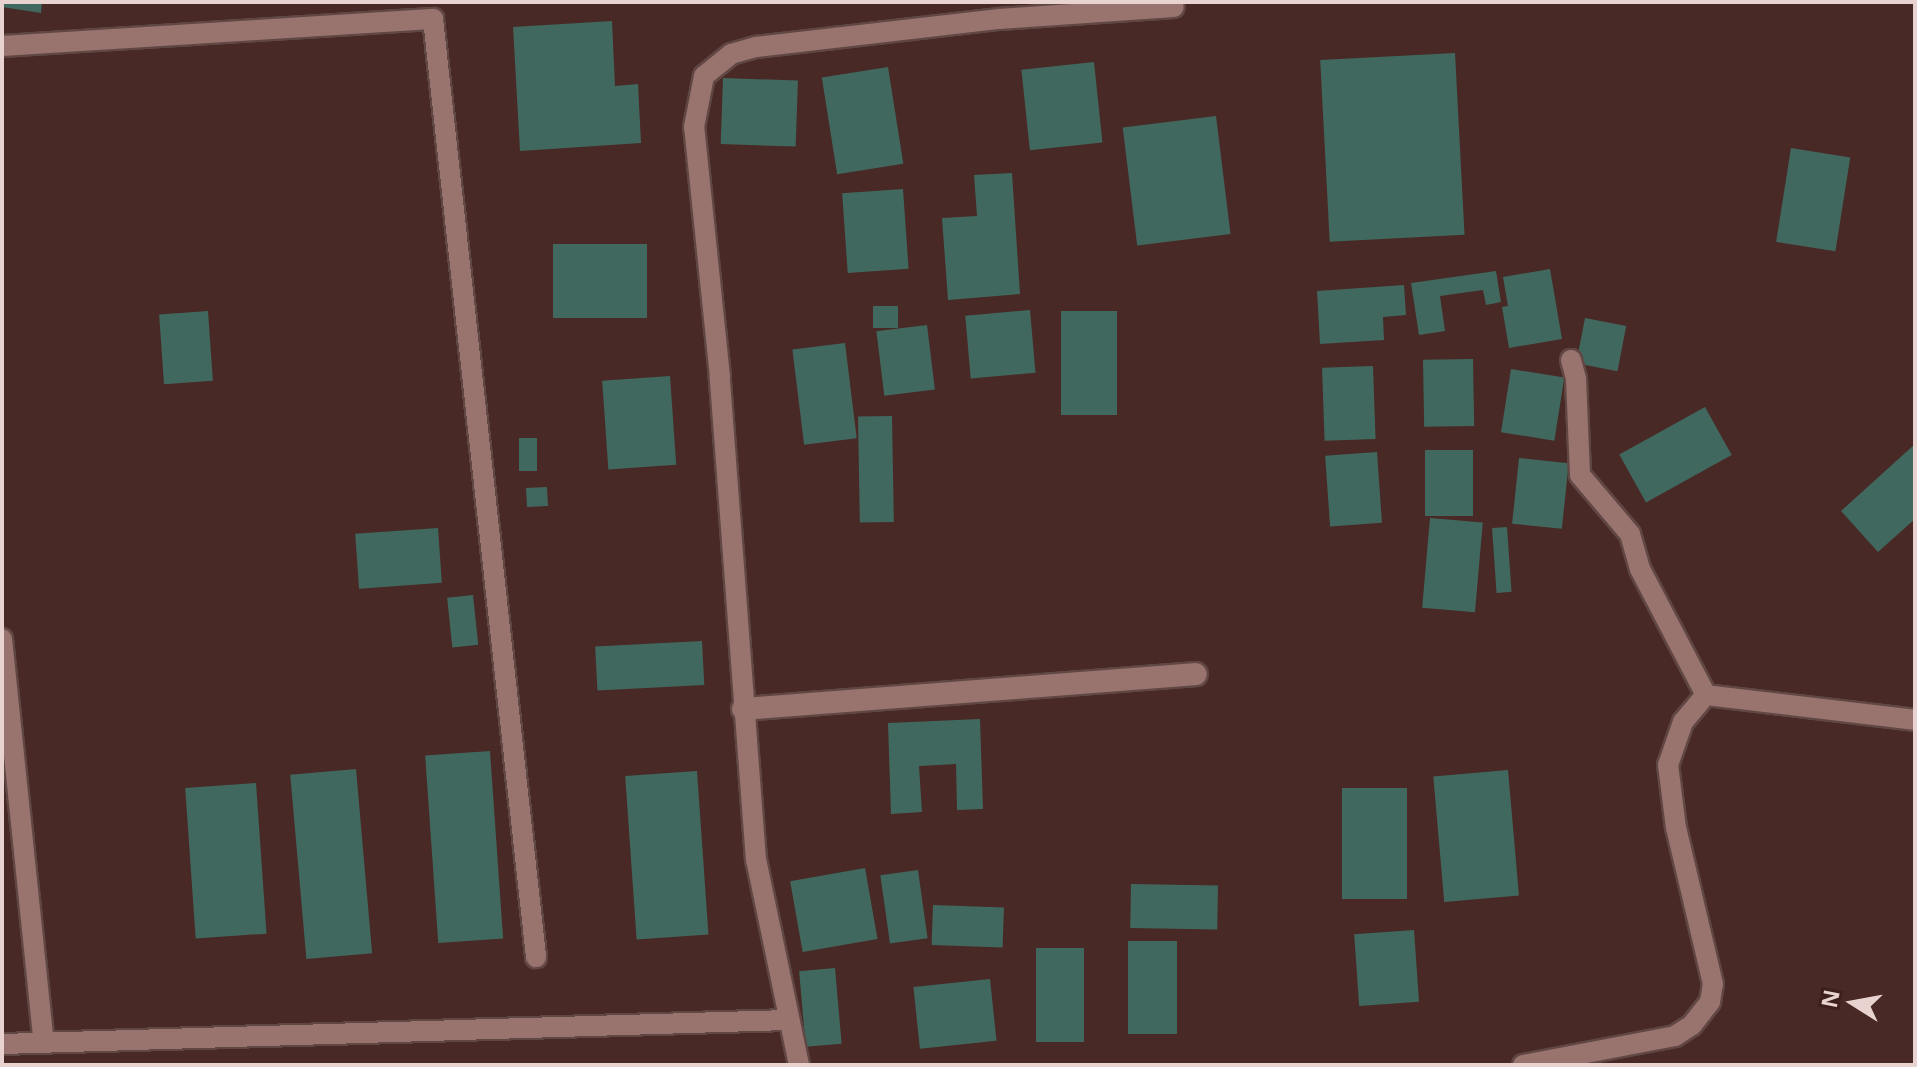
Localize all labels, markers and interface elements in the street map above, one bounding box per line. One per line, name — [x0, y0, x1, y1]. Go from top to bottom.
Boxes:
north arrow — [1813, 963, 1893, 1043]
text: N — [1813, 987, 1846, 1010]

